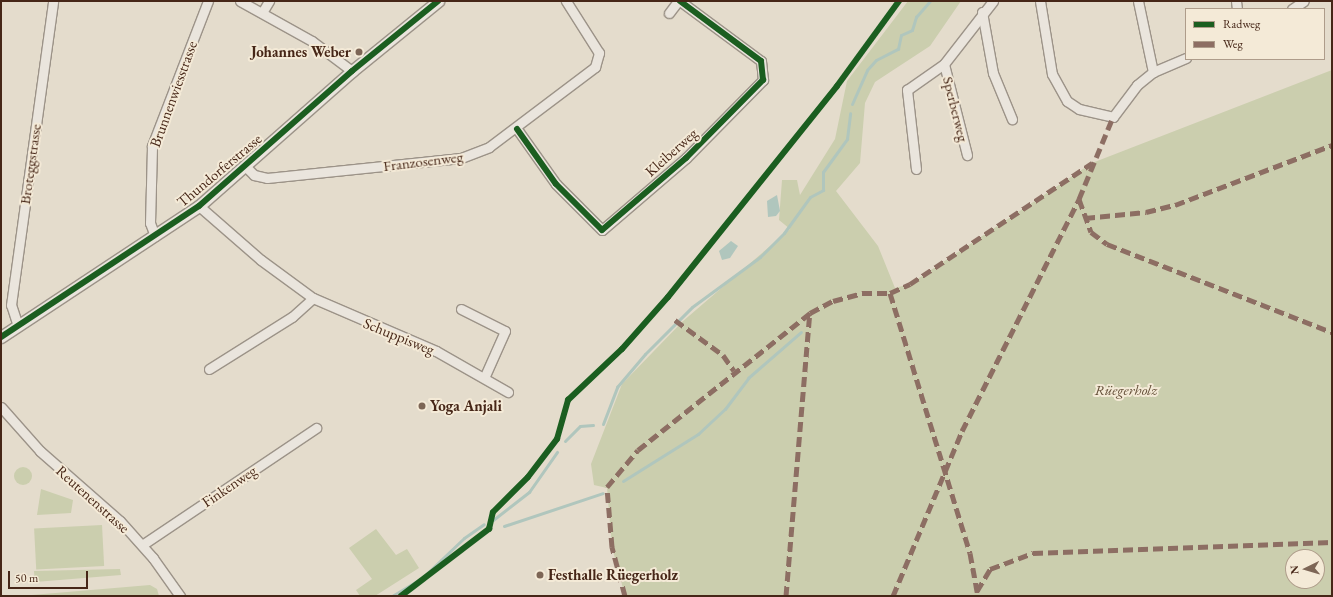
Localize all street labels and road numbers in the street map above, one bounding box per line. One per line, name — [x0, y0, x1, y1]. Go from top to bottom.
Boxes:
street label: Brunnenwiesstrasse — [145, 38, 201, 150]
street label: Sperberweg — [939, 75, 973, 143]
street label: Broteggstrasse — [15, 123, 45, 205]
street label: Kleiberweg — [641, 124, 701, 180]
street label: Thundorferstrasse — [173, 129, 265, 211]
street label: Franzosenweg — [382, 147, 464, 175]
street label: Schuppisweg — [361, 314, 437, 358]
street label: Reutenenstrasse — [52, 461, 134, 537]
street label: Finkenweg — [198, 461, 260, 511]

